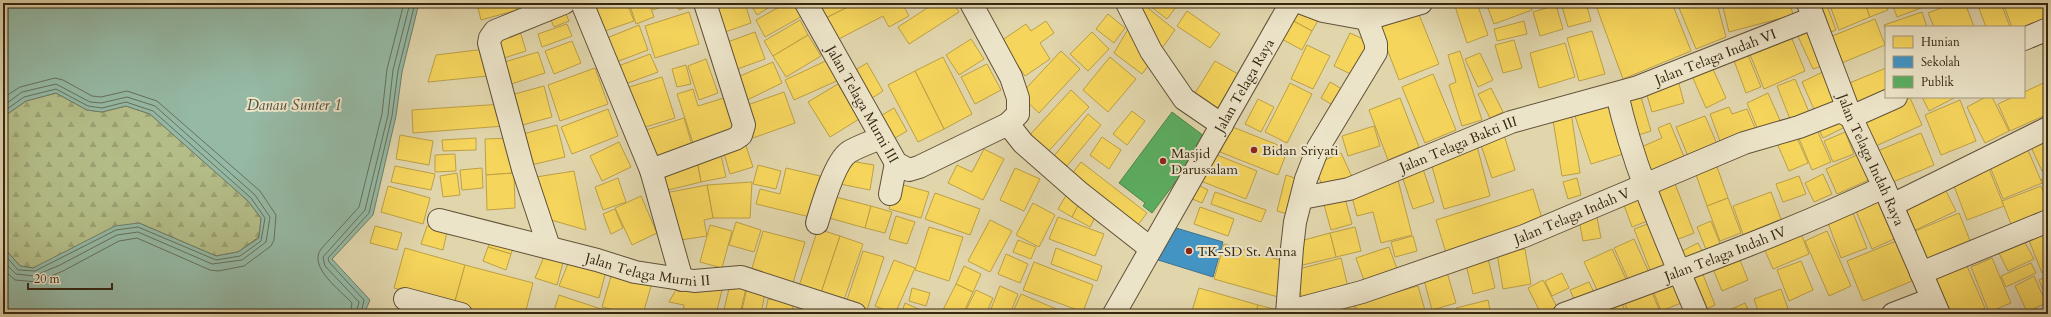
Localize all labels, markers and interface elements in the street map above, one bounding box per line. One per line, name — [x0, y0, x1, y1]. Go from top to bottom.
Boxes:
street label: Jalan Telaga Indah VI — [1650, 24, 1779, 90]
legend — [1885, 26, 2025, 98]
text: Hunian — [1921, 34, 1960, 50]
street label: Jalan Telaga Raya — [1209, 35, 1278, 138]
street label: Jalan Telaga Murni III — [821, 40, 904, 167]
text: Sekolah — [1921, 54, 1961, 70]
text: Publik — [1921, 74, 1955, 90]
street label: Jalan Telaga Indah Raya — [1833, 89, 1909, 229]
water label: Danau Sunter 1 — [247, 95, 341, 115]
street label: Jalan Telaga Bakti III — [1395, 111, 1519, 177]
place label: Bidan Sriyati — [1262, 141, 1339, 160]
place label: Masjid Darussalam — [1171, 144, 1238, 179]
marker: Bidan Sriyati — [1249, 145, 1259, 155]
marker: Masjid Darussalam — [1158, 156, 1168, 166]
street label: Jalan Telaga Indah V — [1509, 183, 1633, 249]
street label: Jalan Telaga Indah IV — [1660, 221, 1789, 286]
place label: TK-SD St. Anna — [1197, 242, 1297, 261]
marker: TK-SD St. Anna — [1184, 246, 1194, 256]
street label: Jalan Telaga Murni II — [581, 247, 711, 291]
scale bar — [28, 265, 112, 291]
text: 20 m — [34, 271, 61, 287]

